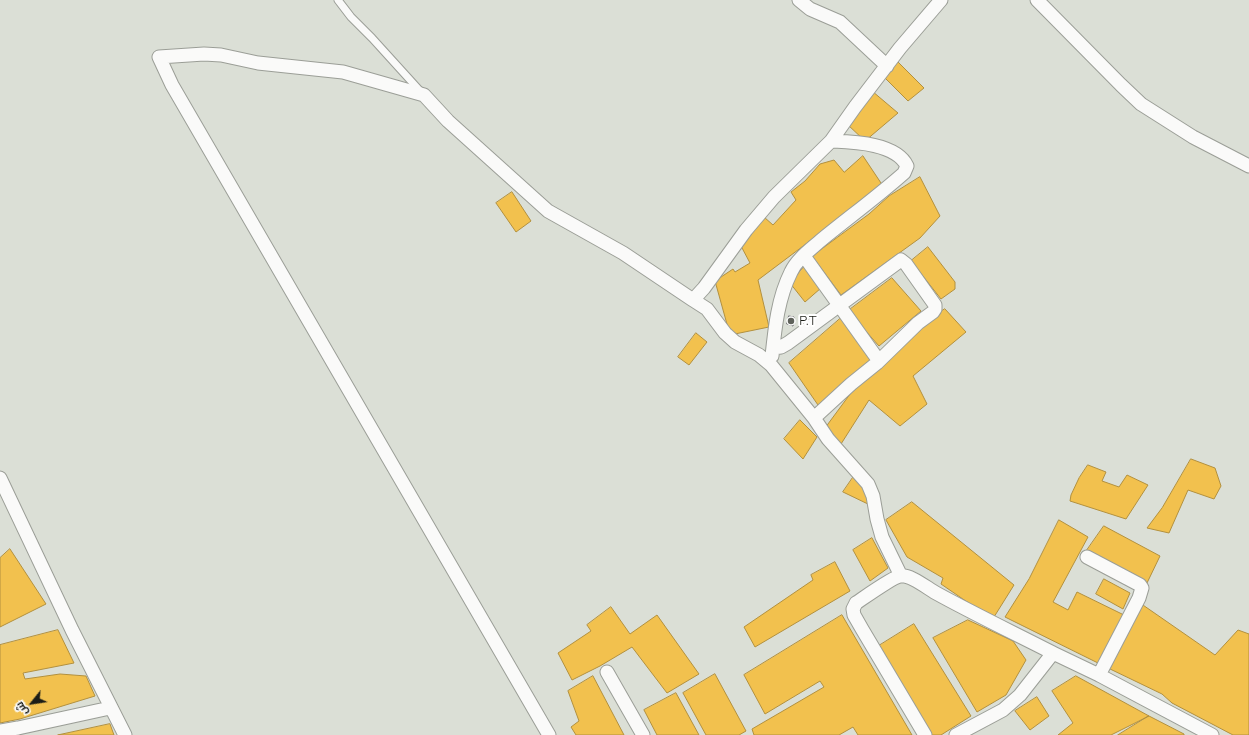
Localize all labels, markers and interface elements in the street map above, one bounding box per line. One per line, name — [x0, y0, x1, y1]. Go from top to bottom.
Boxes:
place label: P.T — [799, 313, 817, 329]
marker: P.T — [786, 316, 796, 326]
north arrow — [12, 683, 52, 723]
text: ش — [12, 699, 31, 719]

